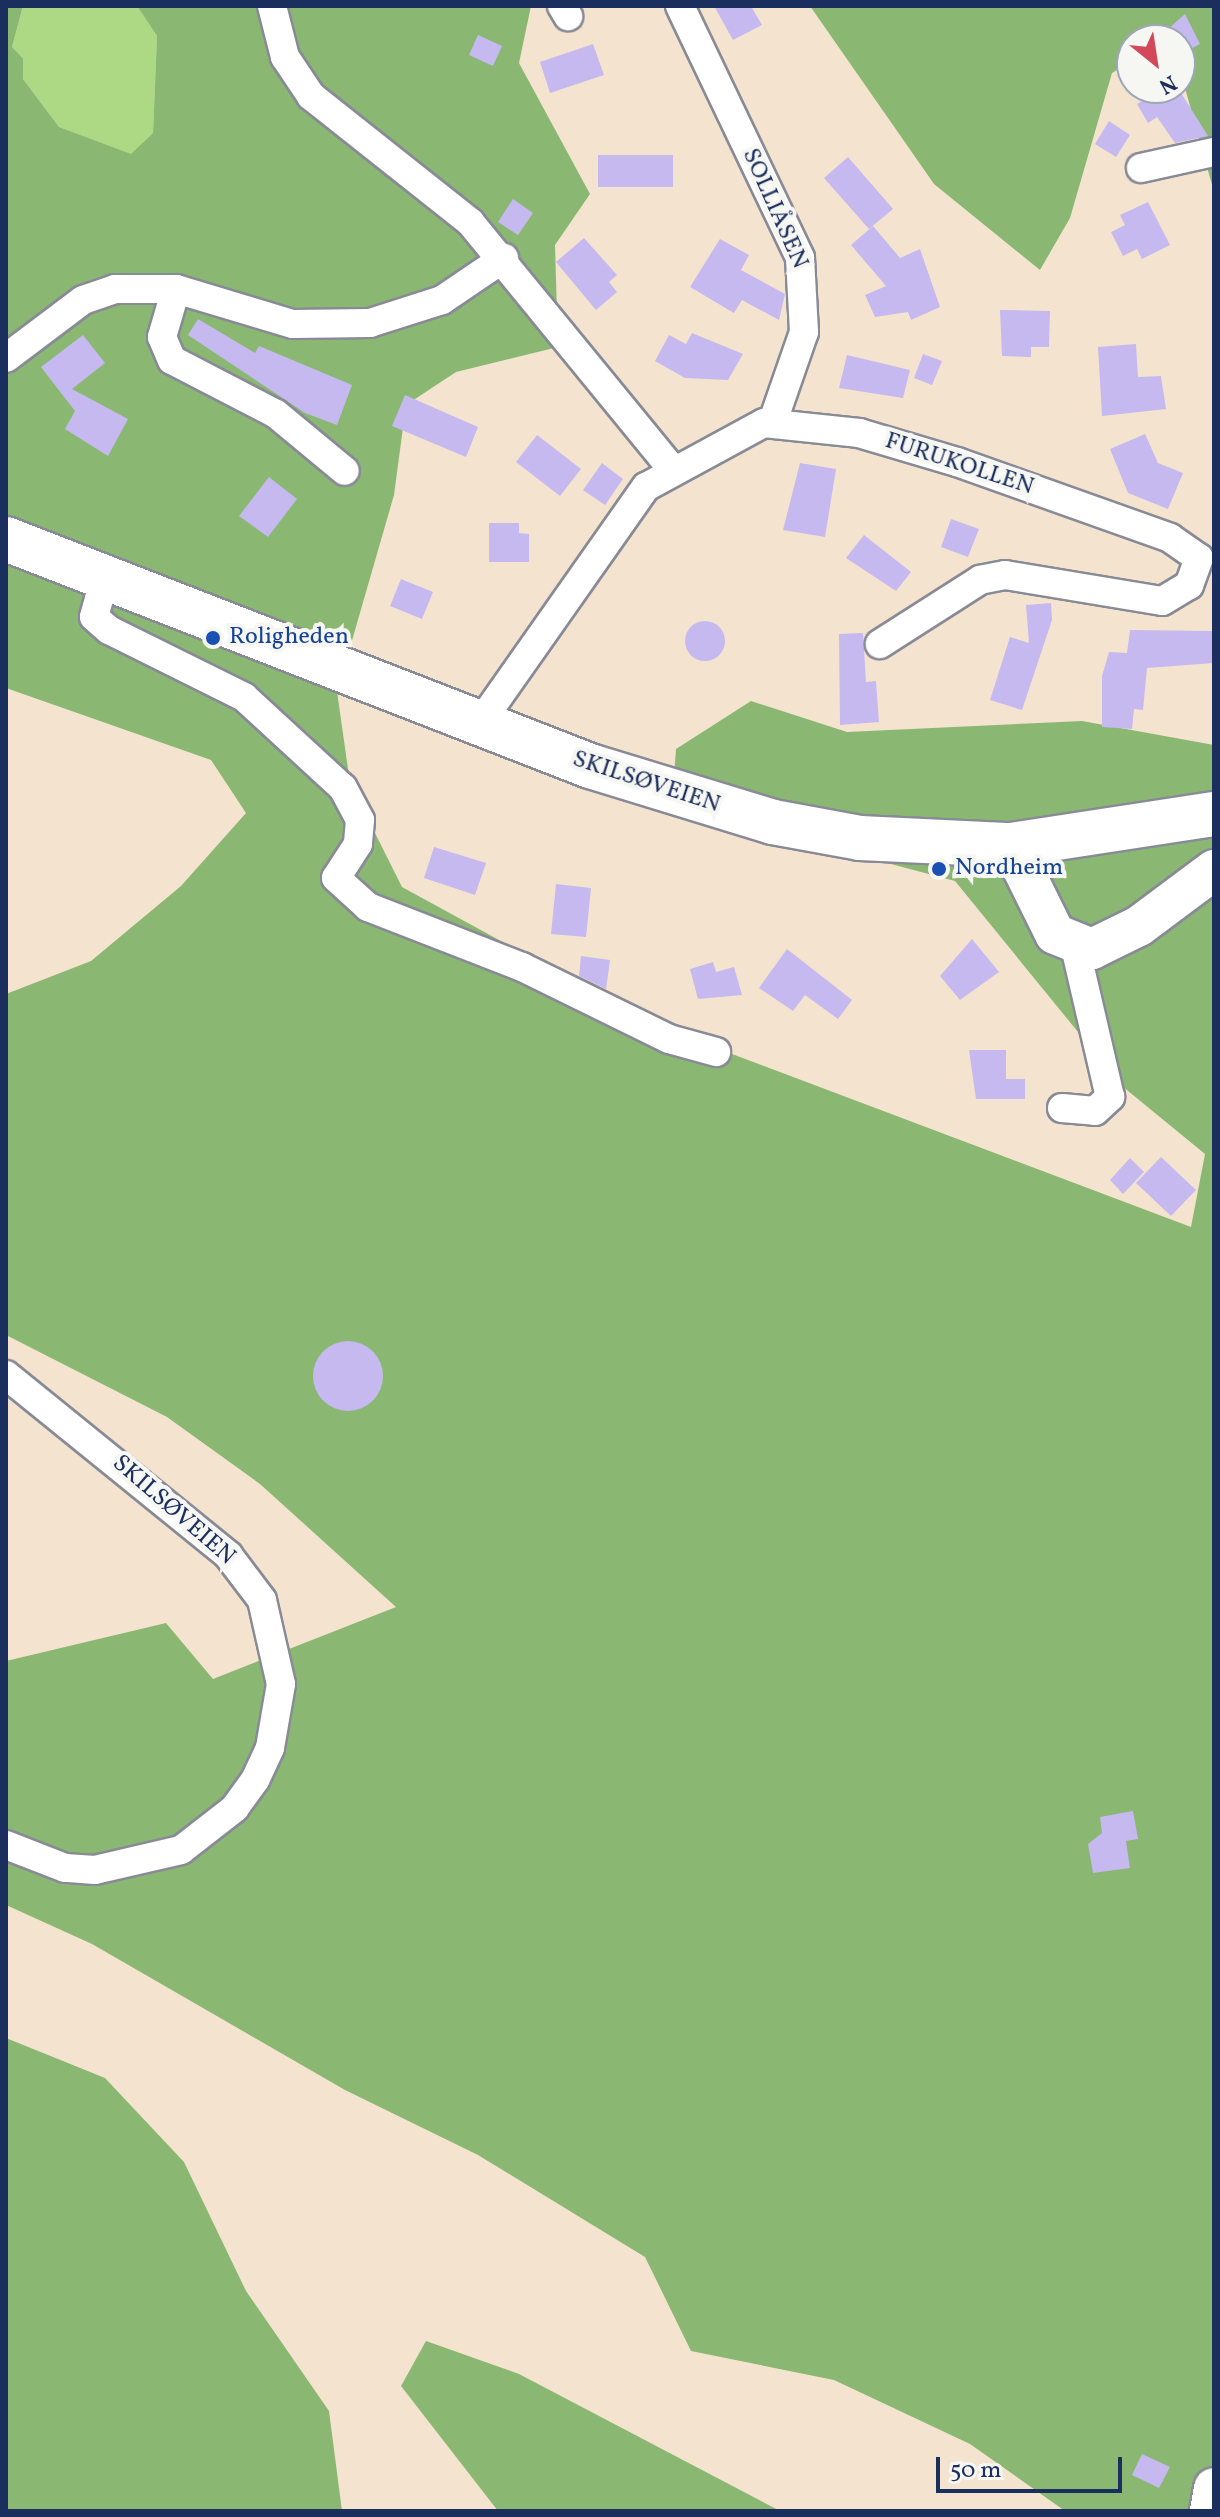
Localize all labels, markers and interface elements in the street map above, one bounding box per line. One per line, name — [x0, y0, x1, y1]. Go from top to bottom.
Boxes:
north arrow — [1116, 24, 1196, 104]
text: N — [1153, 66, 1182, 101]
street label: SOLLIÅSEN — [735, 144, 813, 274]
street label: FURUKOLLEN — [881, 427, 1037, 503]
place label: Roligheden — [229, 624, 349, 652]
marker: Roligheden — [204, 629, 222, 647]
street label: SKILSØVEIEN — [569, 746, 723, 820]
place label: Nordheim — [955, 855, 1063, 883]
marker: Nordheim — [930, 860, 948, 878]
street label: SKILSØVEIEN — [106, 1450, 240, 1572]
scale bar — [940, 2441, 1126, 2491]
text: 50 m — [950, 2454, 1002, 2488]

